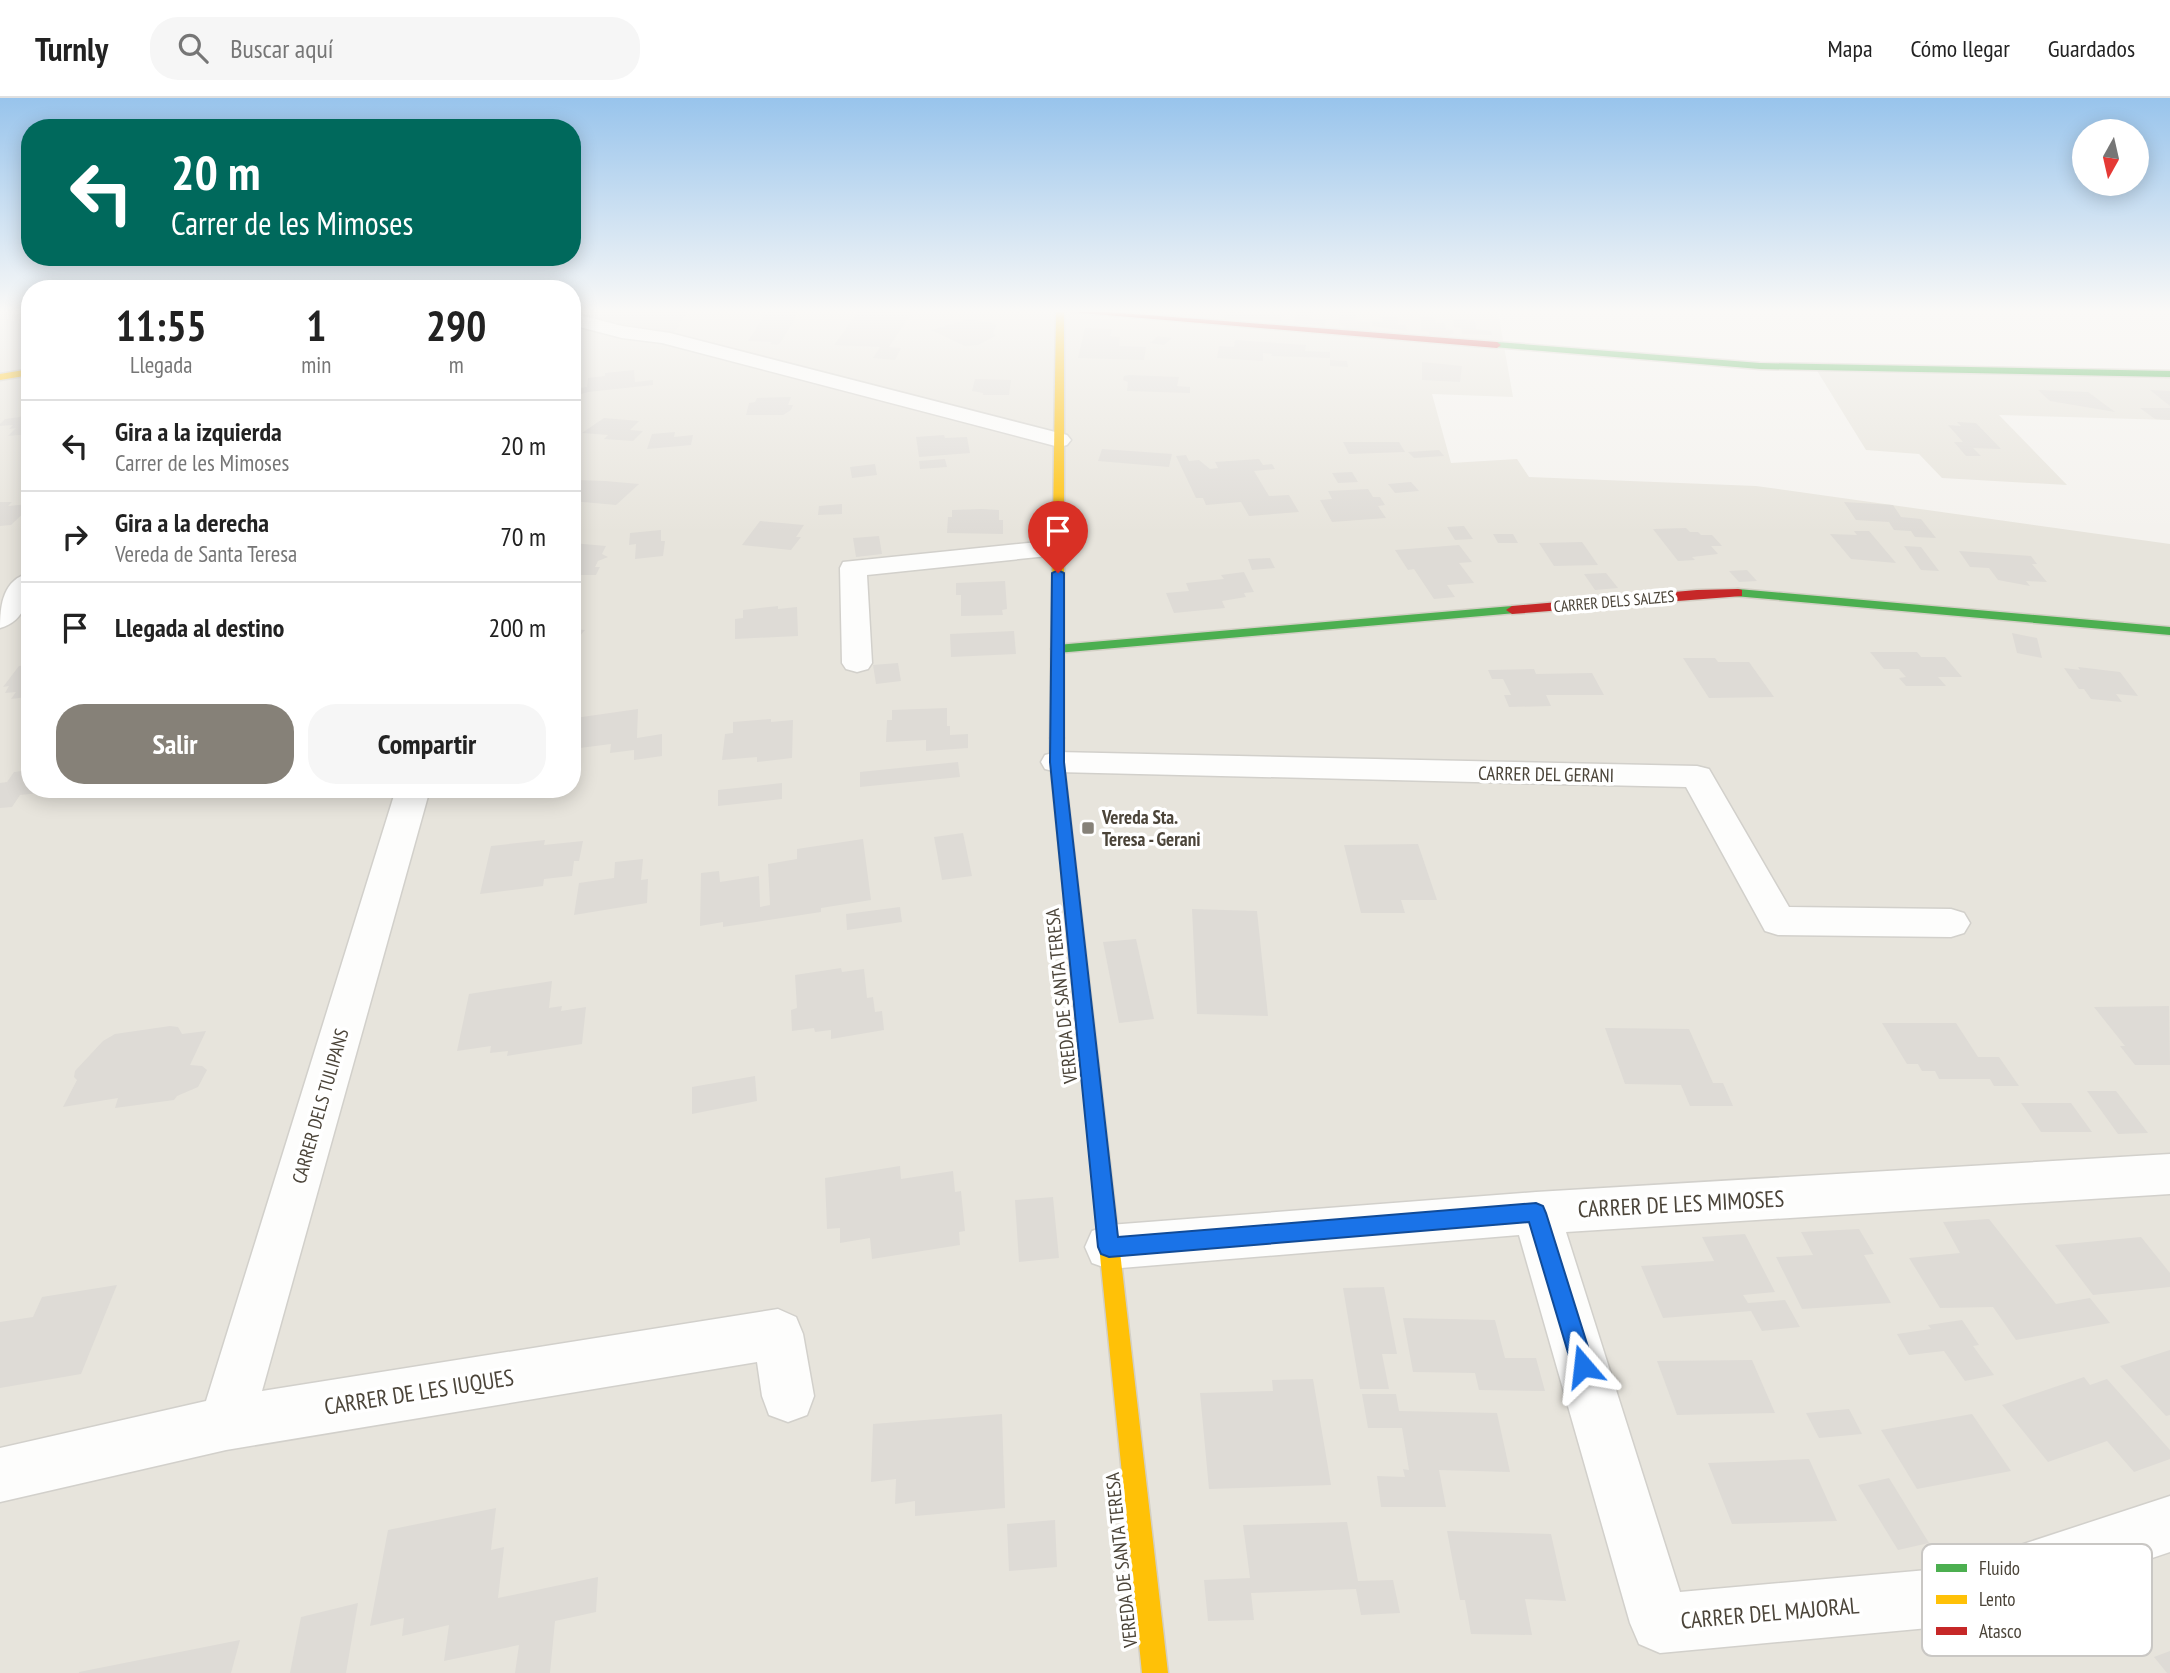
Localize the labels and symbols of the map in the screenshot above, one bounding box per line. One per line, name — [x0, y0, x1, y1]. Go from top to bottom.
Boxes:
north arrow — [2072, 119, 2149, 196]
pin — [1028, 501, 1088, 573]
street label: CARRER DELS SALZES — [1553, 586, 1675, 616]
street label: CARRER DEL GERANI — [1478, 761, 1614, 787]
place label: Vereda Sta. Teresa - Gerani — [1101, 805, 1200, 851]
marker: Vereda Sta. Teresa - Gerani — [1080, 820, 1096, 836]
street label: VEREDA DE SANTA TERESA — [1040, 907, 1082, 1086]
street label: CARRER DELS TULIPANS — [286, 1026, 354, 1186]
street label: CARRER DE LES MIMOSES — [1577, 1184, 1785, 1223]
position arrow — [1546, 1329, 1620, 1403]
street label: CARRER DE LES IUQUES — [322, 1362, 516, 1421]
street label: VEREDA DE SANTA TERESA — [1100, 1471, 1142, 1650]
legend — [1922, 1544, 2152, 1656]
text: Fluido — [1979, 1556, 2020, 1580]
text: Lento — [1979, 1587, 2016, 1611]
street label: CARRER DEL MAJORAL — [1680, 1590, 1861, 1635]
text: Atasco — [1979, 1619, 2022, 1643]

